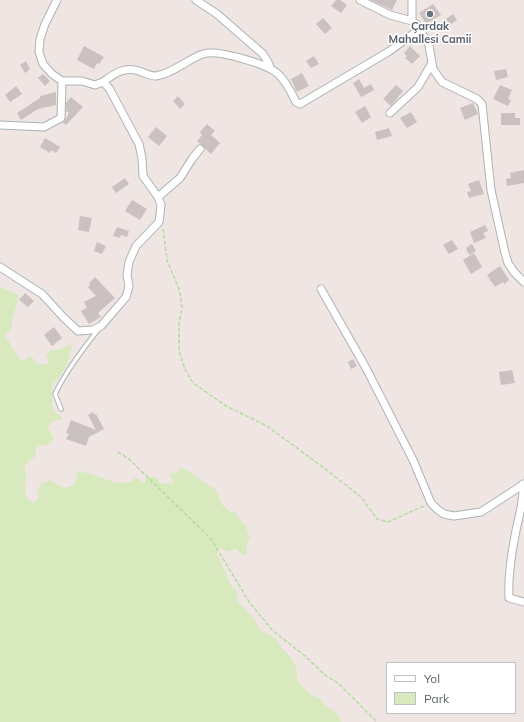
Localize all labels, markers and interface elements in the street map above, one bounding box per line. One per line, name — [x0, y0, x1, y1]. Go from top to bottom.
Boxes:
marker: Çardak Mahallesi Camii — [425, 9, 435, 19]
place label: Çardak Mahallesi Camii — [389, 20, 471, 46]
legend — [386, 662, 516, 714]
text: Yol — [424, 671, 440, 686]
text: Park — [424, 691, 449, 706]

